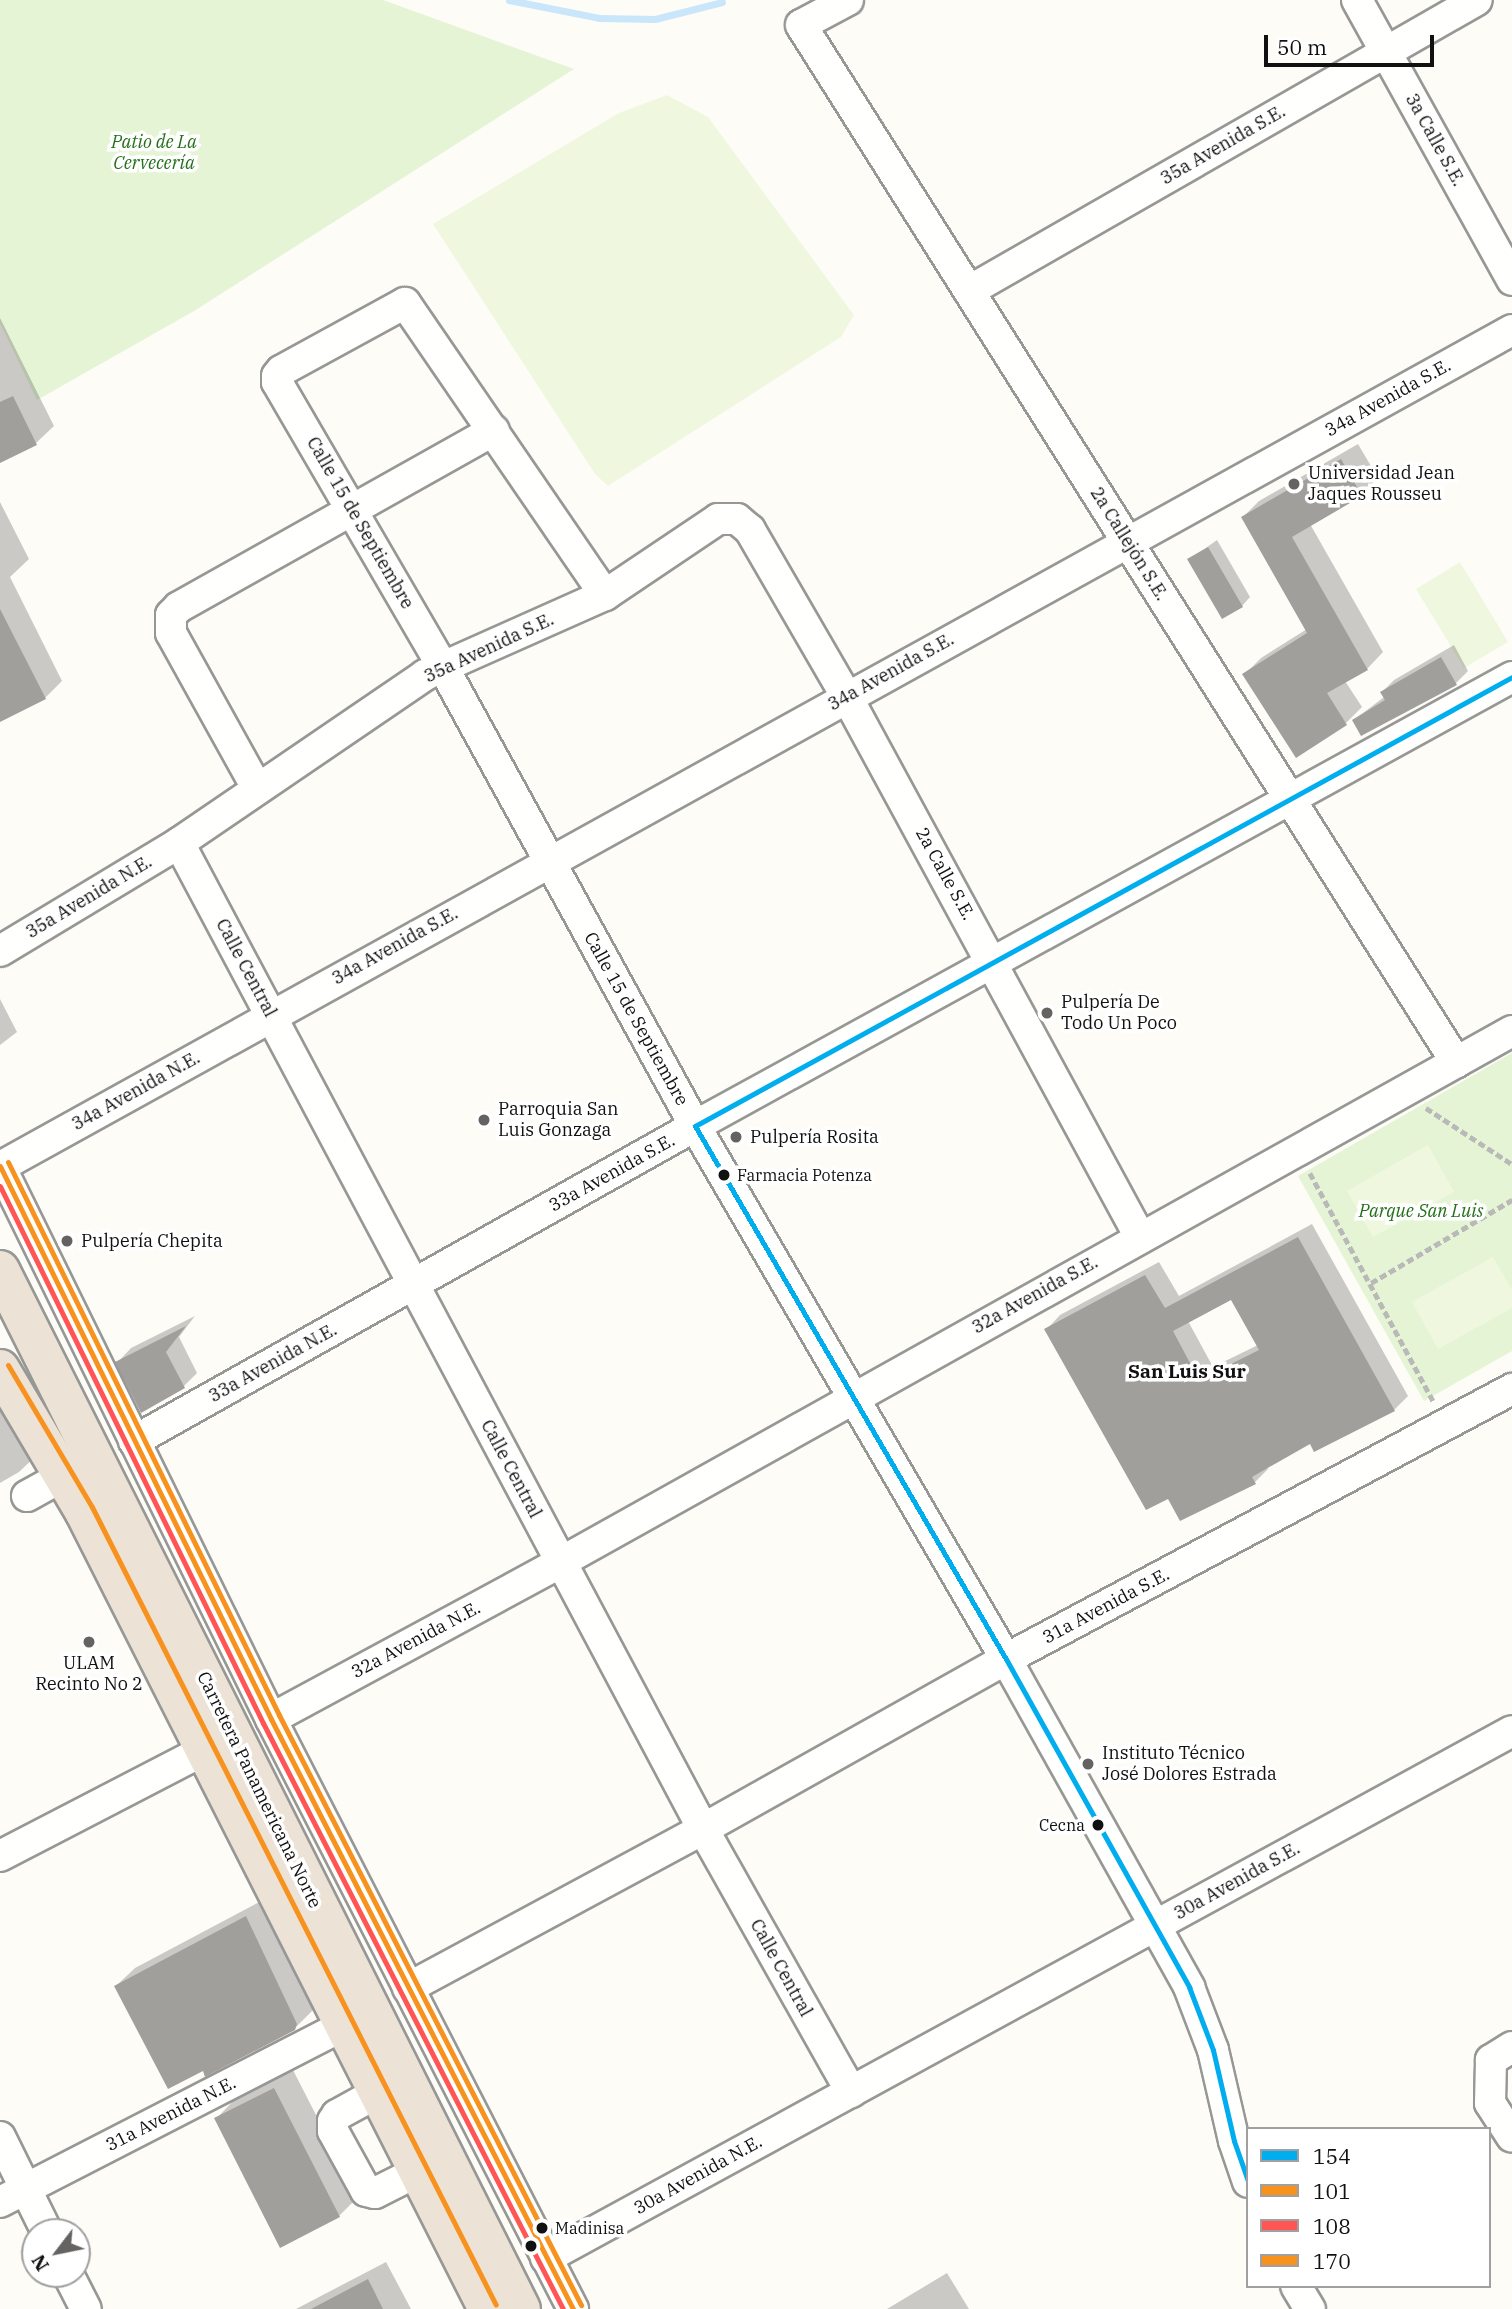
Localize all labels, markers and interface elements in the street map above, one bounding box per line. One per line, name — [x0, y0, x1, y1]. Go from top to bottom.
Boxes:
scale bar — [1267, 21, 1437, 65]
text: 50 m — [1277, 33, 1327, 61]
street label: 3a Calle S.E. — [1401, 90, 1469, 190]
street label: 35a Avenida S.E. — [1157, 101, 1289, 189]
park label: Patio de La Cervecería — [111, 132, 197, 174]
street label: 34a Avenida S.E. — [1321, 355, 1455, 441]
street label: Calle 15 de Septiembre — [302, 433, 418, 613]
place label: Universidad Jean Jaques Rousseu — [1308, 463, 1455, 505]
marker: Universidad Jean Jaques Rousseu — [1286, 476, 1302, 492]
street label: 2a Callejón S.E. — [1085, 483, 1173, 605]
street label: 35a Avenida S.E. — [421, 609, 557, 687]
street label: 34a Avenida S.E. — [824, 629, 958, 715]
street label: 2a Calle S.E. — [911, 824, 979, 924]
street label: 35a Avenida N.E. — [22, 851, 156, 943]
street label: 34a Avenida S.E. — [328, 903, 462, 989]
street label: Calle Central — [211, 915, 281, 1021]
street label: Calle 15 de Septiembre — [579, 928, 693, 1110]
place label: Pulpería De Todo Un Poco — [1061, 992, 1177, 1034]
marker: Pulpería De Todo Un Poco — [1039, 1005, 1055, 1021]
street label: 34a Avenida N.E. — [68, 1047, 204, 1135]
place label: Parroquia San Luis Gonzaga — [498, 1099, 619, 1142]
marker: Parroquia San Luis Gonzaga — [476, 1112, 492, 1128]
place label: Pulpería Rosita — [750, 1126, 879, 1148]
marker: Pulpería Rosita — [728, 1129, 744, 1145]
street label: 33a Avenida S.E. — [545, 1130, 679, 1216]
place label: Farmacia Potenza — [737, 1165, 872, 1185]
marker: Farmacia Potenza — [717, 1168, 731, 1182]
park label: Parque San Luis — [1359, 1200, 1483, 1222]
place label: Pulpería Chepita — [81, 1230, 223, 1252]
marker: Pulpería Chepita — [59, 1233, 75, 1249]
street label: 32a Avenida S.E. — [968, 1252, 1102, 1338]
street label: 33a Avenida N.E. — [205, 1319, 341, 1407]
district label: San Luis Sur — [1128, 1361, 1246, 1383]
street label: Calle Central — [476, 1416, 546, 1522]
street label: 31a Avenida S.E. — [1039, 1563, 1173, 1649]
street label: 32a Avenida N.E. — [348, 1597, 484, 1683]
marker: ULAM Recinto No 2 — [81, 1634, 97, 1650]
place label: ULAM Recinto No 2 — [35, 1653, 143, 1696]
street label: Carretera Panamericana Norte — [192, 1668, 326, 1912]
place label: Instituto Técnico José Dolores Estrada — [1102, 1743, 1277, 1786]
marker: Instituto Técnico José Dolores Estrada — [1080, 1756, 1096, 1772]
place label: Cecna — [1039, 1815, 1085, 1835]
marker: Cecna — [1091, 1818, 1105, 1832]
street label: 30a Avenida S.E. — [1170, 1838, 1304, 1924]
street label: Calle Central — [745, 1915, 817, 2021]
street label: 31a Avenida N.E. — [102, 2072, 240, 2156]
legend — [1246, 2127, 1491, 2288]
street label: 30a Avenida N.E. — [630, 2131, 766, 2219]
text: 154 — [1313, 2142, 1351, 2170]
text: 101 — [1313, 2177, 1351, 2205]
text: 108 — [1313, 2212, 1351, 2240]
north arrow — [21, 2218, 91, 2288]
place label: Madinisa — [555, 2218, 624, 2238]
marker: Madinisa — [535, 2221, 549, 2235]
unlabelled marker — [524, 2239, 538, 2253]
text: 170 — [1313, 2247, 1351, 2275]
text: N — [26, 2250, 54, 2276]

